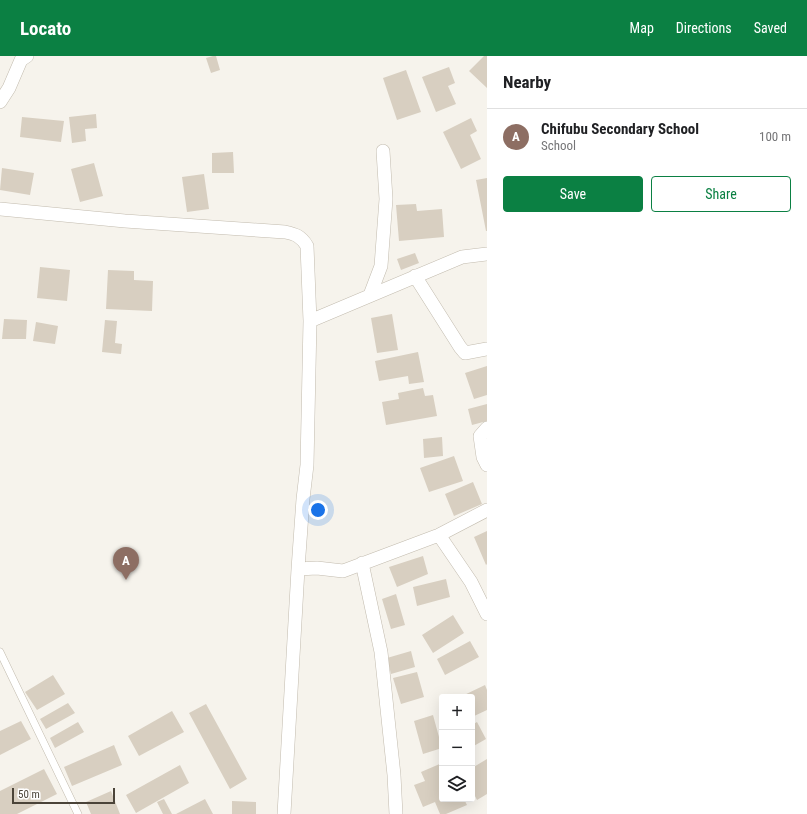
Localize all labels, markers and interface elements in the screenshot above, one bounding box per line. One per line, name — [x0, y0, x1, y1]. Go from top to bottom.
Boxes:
text: Locato — [20, 17, 71, 40]
text: Map — [630, 20, 654, 36]
text: Directions — [676, 20, 732, 36]
text: Saved — [754, 20, 787, 36]
text: Nearby — [503, 72, 551, 92]
text: Chifubu Secondary School — [541, 120, 699, 138]
text: A — [512, 129, 520, 144]
text: 100 m — [759, 129, 791, 144]
text: School — [541, 138, 576, 153]
button: Save — [503, 176, 643, 212]
button: Share — [651, 176, 791, 212]
your location — [308, 500, 328, 520]
pin: A — [113, 547, 139, 580]
map controls — [439, 694, 475, 802]
button: + — [439, 694, 475, 730]
button: − — [439, 730, 475, 766]
button: layers — [439, 766, 475, 802]
scale bar — [12, 786, 115, 805]
text: 50 m — [18, 788, 40, 801]

